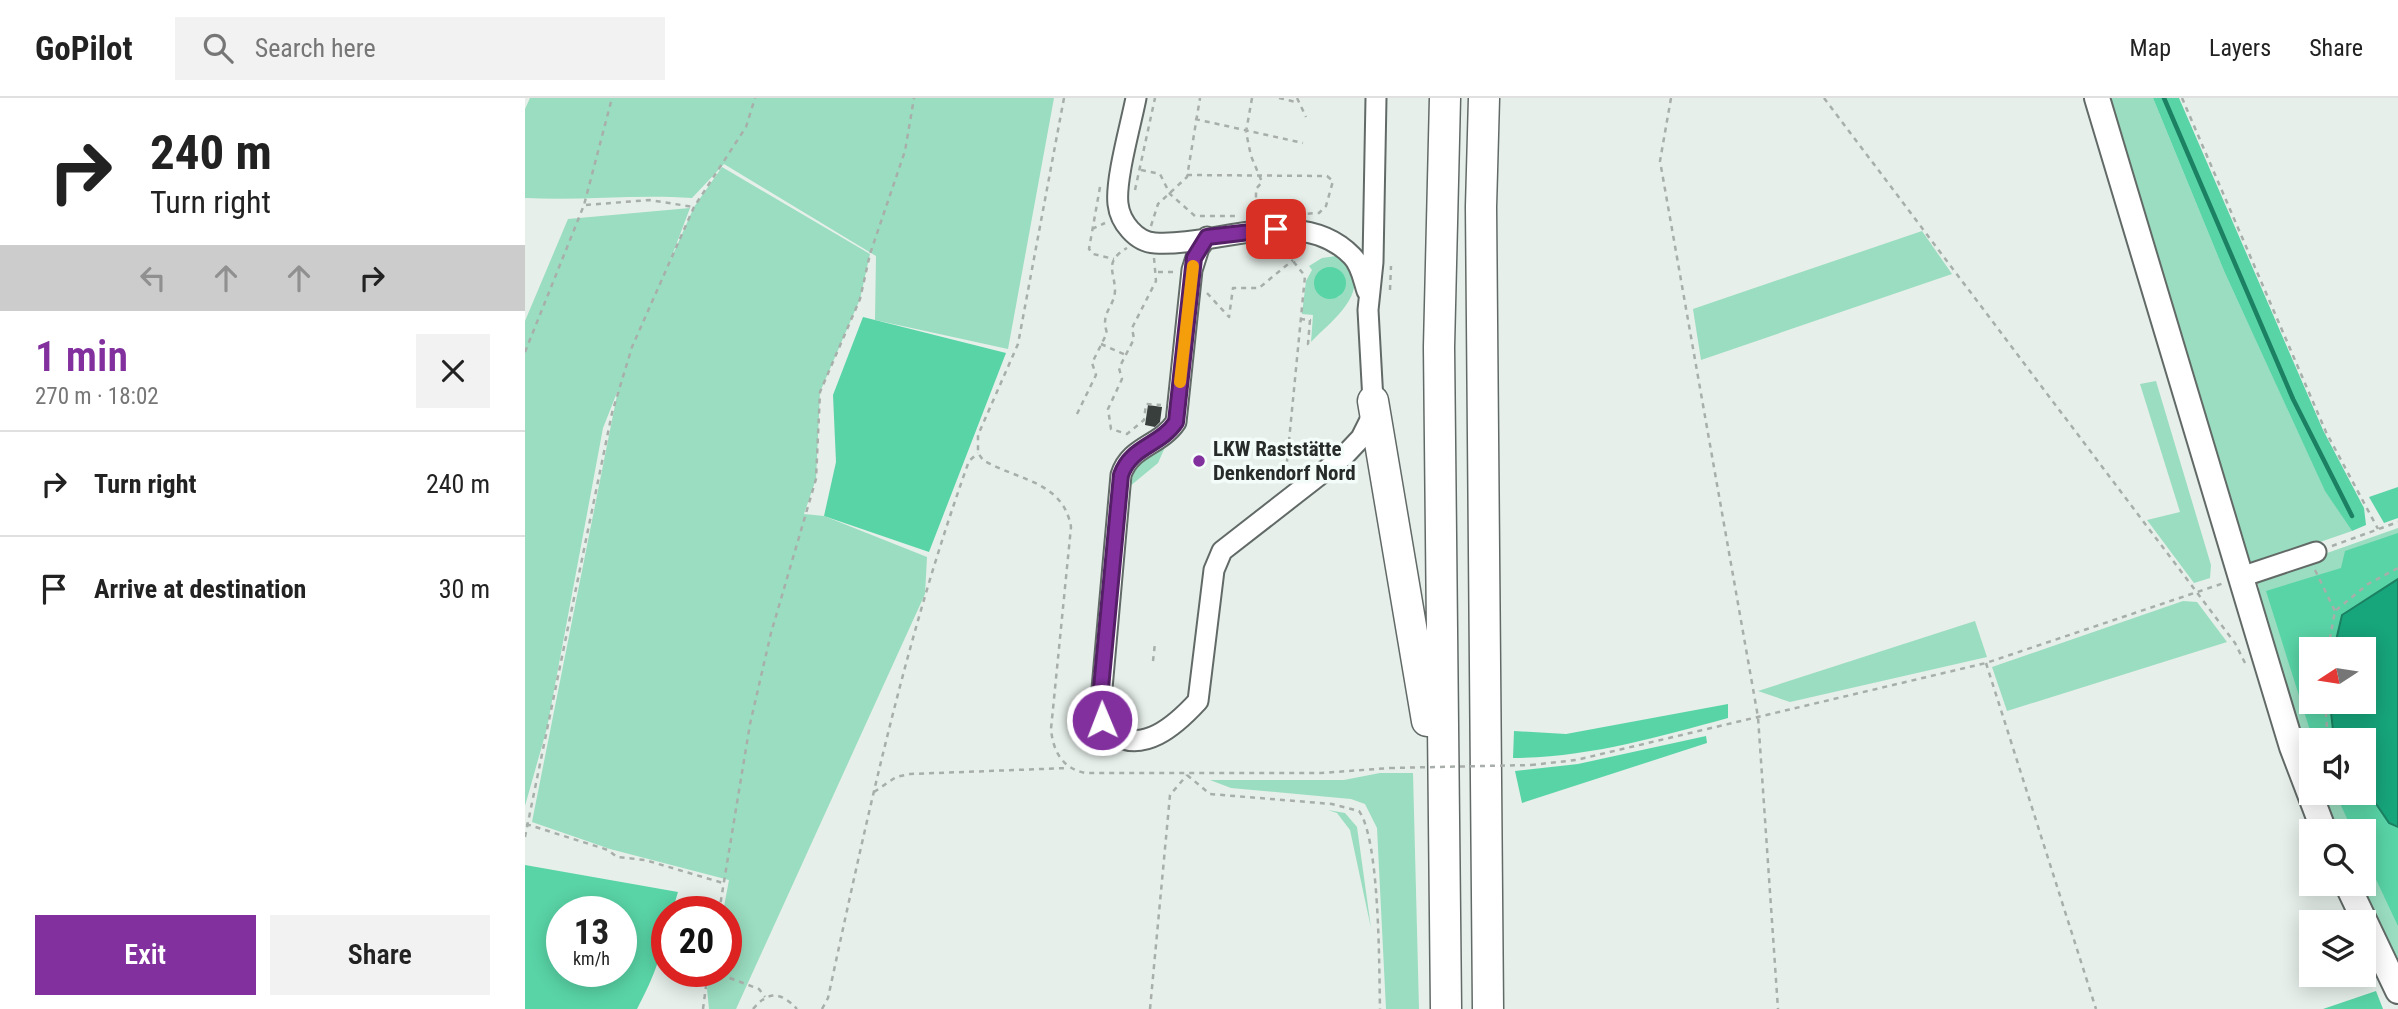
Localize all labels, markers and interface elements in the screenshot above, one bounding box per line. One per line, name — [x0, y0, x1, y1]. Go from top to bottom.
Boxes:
search box — [175, 17, 665, 80]
text: GoPilot — [35, 29, 133, 68]
icon: search — [199, 29, 237, 67]
text: Search here — [255, 33, 376, 63]
text: Map — [2130, 34, 2171, 62]
text: Layers — [2209, 34, 2271, 62]
text: Share — [2309, 34, 2363, 62]
text: 240 m — [150, 124, 272, 181]
icon: right — [35, 126, 126, 217]
text: Turn right — [150, 183, 271, 221]
pin — [1246, 199, 1306, 259]
icon: arrive — [1257, 210, 1295, 248]
icon: left — [134, 259, 172, 297]
icon: ahead — [207, 259, 245, 297]
icon: ahead — [280, 259, 318, 297]
icon: right — [353, 259, 391, 297]
text: 1 min — [35, 332, 128, 381]
button: close — [416, 334, 490, 408]
text: 270 m · 18:02 — [35, 383, 159, 410]
place label: LKW Raststätte Denkendorf Nord — [1213, 437, 1356, 485]
marker: LKW Raststätte Denkendorf Nord — [1191, 453, 1207, 469]
icon: right — [35, 465, 73, 503]
text: Turn right — [94, 469, 196, 499]
text: 240 m — [426, 469, 490, 499]
icon: arrive — [35, 570, 73, 608]
text: Arrive at destination — [94, 574, 306, 604]
text: 30 m — [439, 574, 490, 604]
north arrow — [2299, 637, 2377, 714]
map controls — [2299, 637, 2376, 987]
position arrow — [1065, 683, 1139, 757]
button: sound — [2299, 728, 2376, 805]
button: search — [2299, 819, 2376, 896]
speed limit sign: 20 — [651, 896, 742, 987]
button: layers — [2299, 910, 2376, 987]
text: 13 — [574, 912, 609, 953]
button: Exit — [35, 915, 256, 995]
button: Share — [270, 915, 490, 995]
text: km/h — [573, 948, 610, 969]

